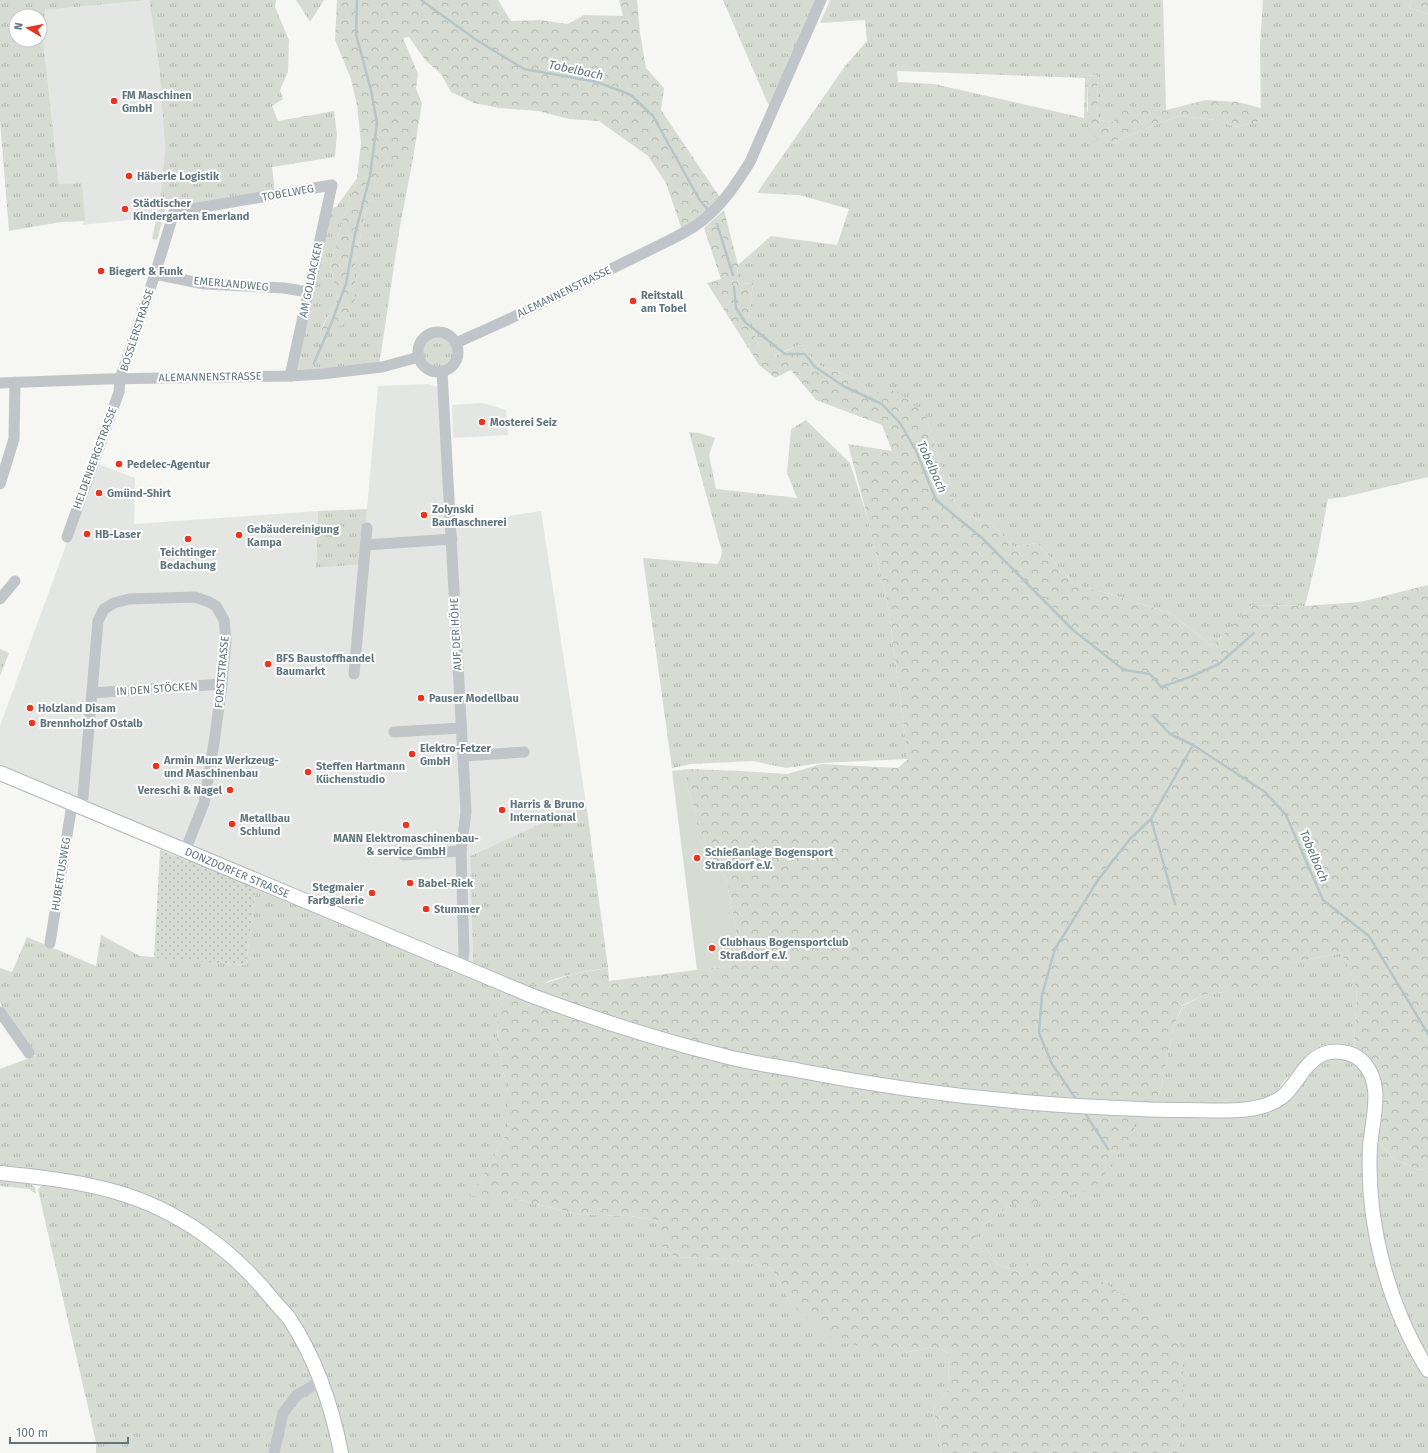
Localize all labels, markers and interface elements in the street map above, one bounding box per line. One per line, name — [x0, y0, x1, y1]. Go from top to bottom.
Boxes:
north arrow — [8, 8, 48, 48]
text: N — [12, 22, 26, 31]
water label: Tobelbach — [547, 57, 605, 83]
place label: FM Maschinen GmbH — [122, 89, 192, 115]
marker: FM Maschinen GmbH — [109, 96, 119, 106]
place label: Häberle Logistik — [137, 170, 220, 183]
marker: Häberle Logistik — [124, 171, 134, 181]
street label: TOBELWEG — [261, 182, 315, 204]
place label: Städtischer Kindergarten Emerland — [133, 197, 249, 223]
marker: Städtischer Kindergarten Emerland — [120, 204, 130, 214]
street label: AM GOLDACKER — [297, 241, 325, 319]
street label: ALEMANNENSTRASSE — [515, 264, 613, 320]
place label: Biegert & Funk — [109, 265, 184, 278]
marker: Biegert & Funk — [96, 266, 106, 276]
street label: EMERLANDWEG — [193, 274, 269, 294]
street label: BOSSLERSTRASSE — [117, 287, 157, 373]
place label: Reitstall am Tobel — [641, 289, 687, 315]
marker: Reitstall am Tobel — [628, 296, 638, 306]
street label: ALEMANNENSTRASSE — [158, 370, 262, 384]
street label: HELDENBERGSTRASSE — [71, 405, 120, 511]
place label: Mosterei Seiz — [490, 416, 557, 429]
marker: Mosterei Seiz — [477, 417, 487, 427]
water label: Tobelbach — [914, 439, 950, 495]
place label: Pedelec-Agentur — [127, 458, 211, 471]
marker: Pedelec-Agentur — [114, 459, 124, 469]
place label: Gmünd-Shirt — [107, 487, 172, 500]
marker: Gmünd-Shirt — [94, 488, 104, 498]
place label: Zolynski Bauflaschnerei — [432, 503, 507, 529]
marker: Zolynski Bauflaschnerei — [419, 510, 429, 520]
place label: Gebäudereinigung Kampa — [247, 523, 340, 549]
place label: HB-Laser — [95, 528, 141, 541]
marker: HB-Laser — [82, 529, 92, 539]
marker: Gebäudereinigung Kampa — [234, 530, 244, 540]
marker: Teichtinger Bedachung — [183, 534, 193, 544]
place label: Teichtinger Bedachung — [160, 546, 217, 572]
street label: AUF DER HÖHE — [447, 597, 464, 671]
street label: FORSTSTRASSE — [212, 635, 232, 709]
place label: BFS Baustoffhandel Baumarkt — [276, 652, 375, 678]
marker: BFS Baustoffhandel Baumarkt — [263, 659, 273, 669]
street label: IN DEN STÖCKEN — [116, 679, 198, 698]
place label: Pauser Modellbau — [429, 692, 519, 705]
marker: Pauser Modellbau — [416, 693, 426, 703]
place label: Holzland Disam — [38, 702, 116, 715]
marker: Holzland Disam — [25, 703, 35, 713]
place label: Brennholzhof Ostalb — [40, 717, 143, 730]
marker: Brennholzhof Ostalb — [27, 718, 37, 728]
place label: Elektro-Fetzer GmbH — [420, 742, 492, 768]
marker: Elektro-Fetzer GmbH — [407, 749, 417, 759]
place label: Armin Munz Werkzeug- und Maschinenbau — [163, 754, 279, 780]
place label: Steffen Hartmann Küchenstudio — [316, 760, 405, 786]
marker: Armin Munz Werkzeug- und Maschinenbau — [151, 761, 161, 771]
marker: Steffen Hartmann Küchenstudio — [303, 767, 313, 777]
place label: Vereschi & Nagel — [137, 784, 223, 797]
marker: Vereschi & Nagel — [225, 785, 235, 795]
place label: Harris & Bruno International — [510, 798, 585, 824]
marker: Harris & Bruno International — [497, 805, 507, 815]
place label: Metallbau Schlund — [240, 812, 290, 838]
marker: Metallbau Schlund — [227, 819, 237, 829]
marker: MANN Elektromaschinenbau- & service GmbH — [401, 820, 411, 830]
water label: Tobelbach — [1297, 828, 1331, 884]
place label: MANN Elektromaschinenbau- & service GmbH — [333, 832, 479, 858]
street label: HUBERTUSWEG — [49, 836, 73, 912]
street label: DONZDORFER STRASSE — [183, 845, 291, 901]
place label: Schießanlage Bogensport Straßdorf e.V. — [705, 846, 834, 872]
marker: Schießanlage Bogensport Straßdorf e.V. — [692, 853, 702, 863]
place label: Babel-Riek — [418, 877, 474, 890]
marker: Babel-Riek — [405, 878, 415, 888]
place label: Stegmaier Farbgalerie — [308, 881, 365, 907]
marker: Stegmaier Farbgalerie — [367, 888, 377, 898]
place label: Stummer — [434, 903, 480, 916]
marker: Stummer — [421, 904, 431, 914]
place label: Clubhaus Bogensportclub Straßdorf e.V. — [720, 936, 849, 962]
marker: Clubhaus Bogensportclub Straßdorf e.V. — [707, 943, 717, 953]
scale bar — [10, 1419, 128, 1445]
text: 100 m — [16, 1426, 48, 1440]

